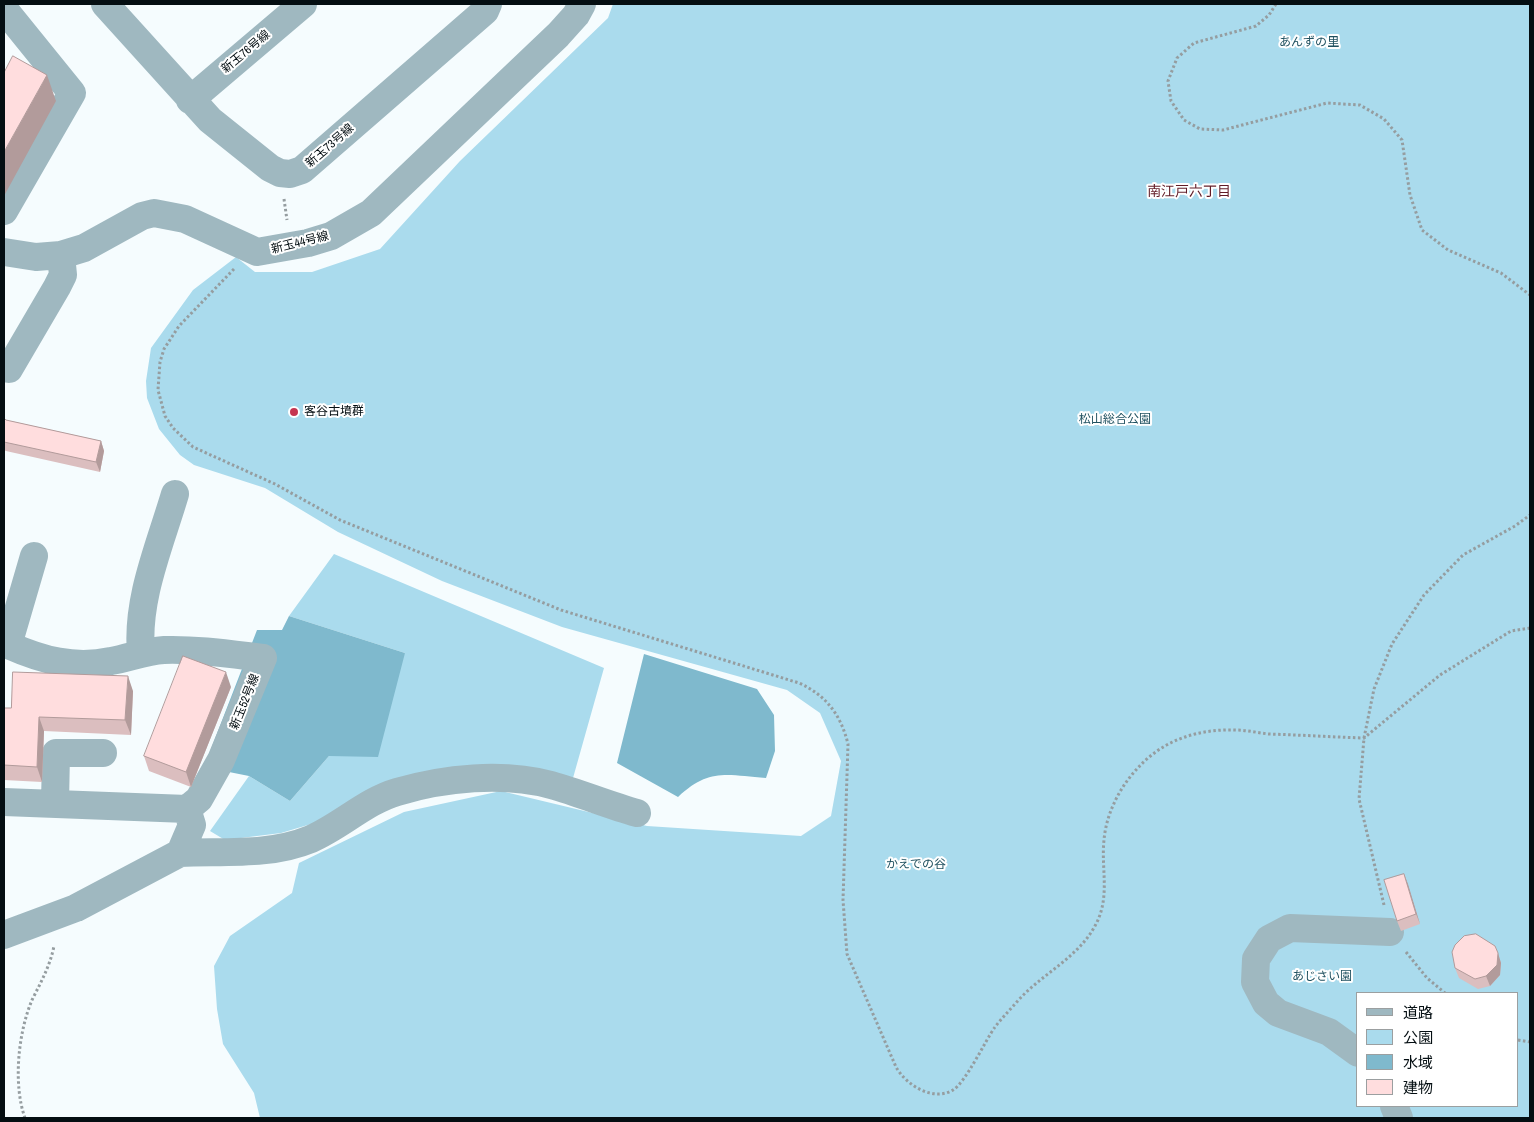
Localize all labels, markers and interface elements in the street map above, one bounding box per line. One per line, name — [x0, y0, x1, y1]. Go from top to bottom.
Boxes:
street label: 新玉76号線 — [219, 28, 273, 76]
park label: あんずの里 — [1279, 36, 1339, 50]
street label: 新玉73号線 — [303, 121, 357, 171]
district label: 南江戸六丁目 — [1147, 184, 1231, 200]
street label: 新玉44号線 — [270, 229, 330, 257]
place label: 客谷古墳群 — [304, 405, 364, 419]
marker: 客谷古墳群 — [288, 406, 300, 418]
park label: 松山総合公園 — [1079, 413, 1151, 427]
street label: 新玉52号線 — [227, 672, 263, 732]
park label: かえでの谷 — [886, 858, 946, 872]
park label: あじさい園 — [1292, 970, 1352, 984]
legend — [1356, 992, 1519, 1107]
text: 道路 — [1403, 1002, 1433, 1023]
text: 公園 — [1403, 1027, 1433, 1048]
text: 水域 — [1403, 1052, 1433, 1073]
text: 建物 — [1403, 1077, 1433, 1098]

